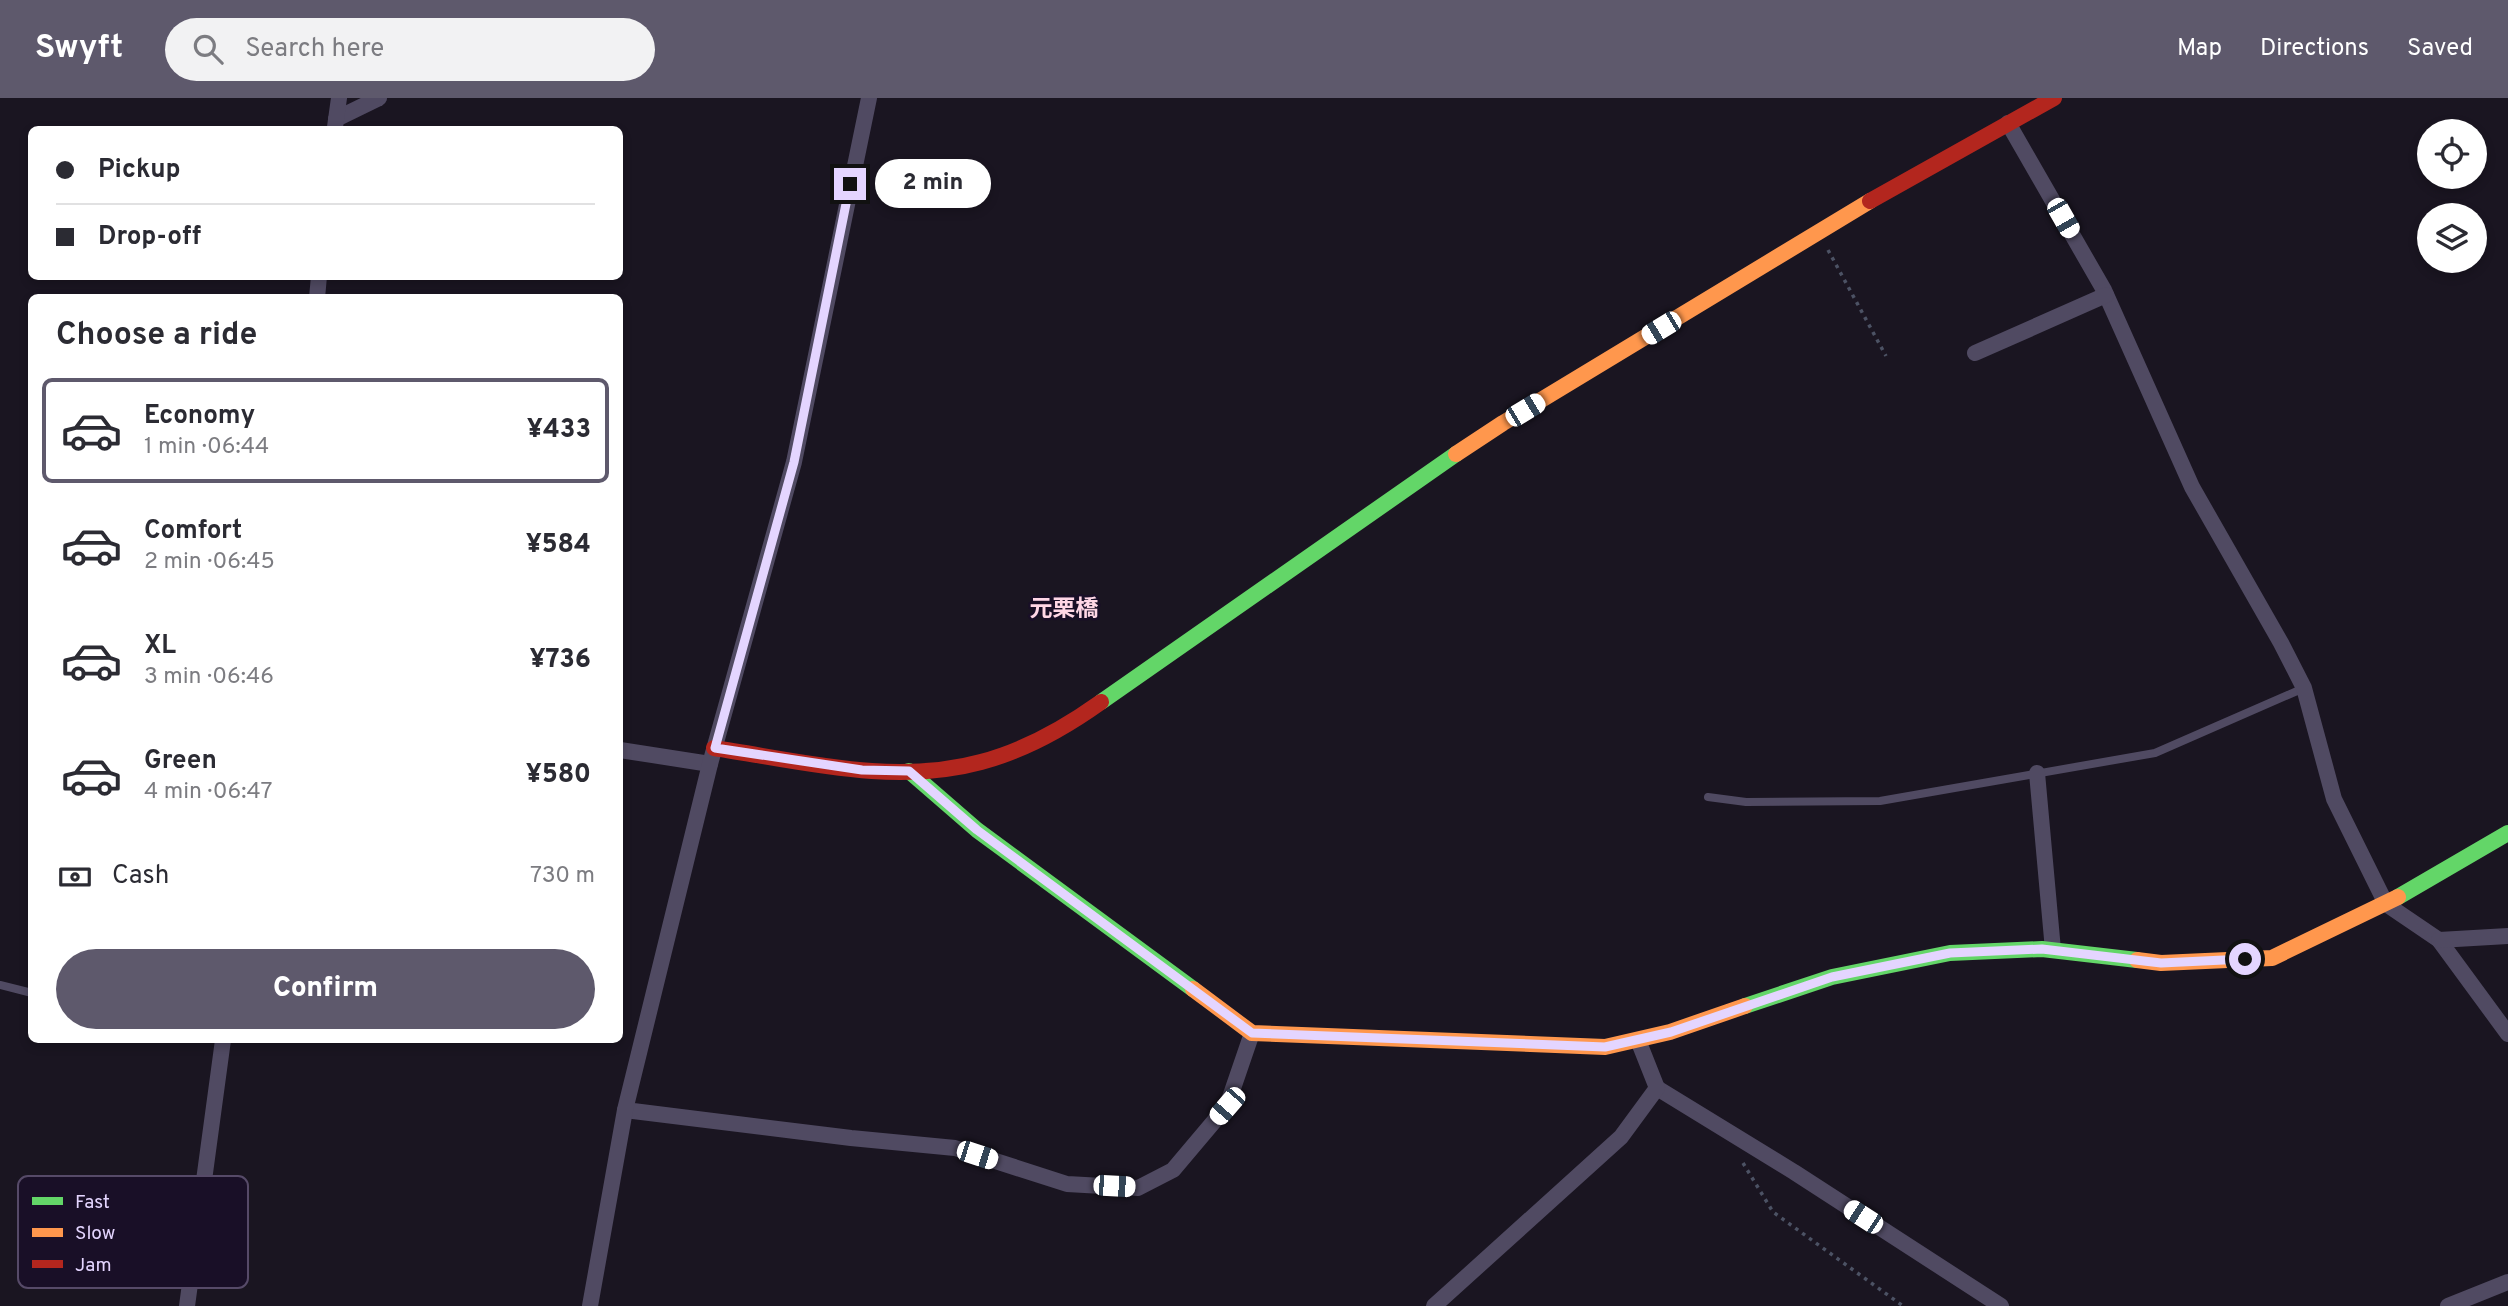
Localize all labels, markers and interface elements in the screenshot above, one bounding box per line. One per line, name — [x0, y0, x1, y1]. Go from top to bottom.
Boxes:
search box — [165, 18, 655, 81]
text: Swyft — [35, 28, 123, 70]
icon: search — [189, 30, 227, 68]
text: Search here — [245, 33, 384, 66]
text: Map — [2177, 34, 2222, 64]
text: Directions — [2260, 34, 2369, 64]
text: Saved — [2407, 34, 2473, 64]
map controls — [2417, 119, 2487, 273]
button: locate — [2417, 119, 2487, 189]
text: Pickup — [98, 154, 181, 187]
callout: 2 min — [874, 160, 990, 208]
route end — [834, 168, 866, 200]
text: 2 min — [903, 169, 963, 198]
car — [2044, 195, 2083, 241]
button: layers — [2417, 203, 2487, 273]
text: Drop-off — [98, 221, 201, 254]
car — [1638, 308, 1685, 348]
text: Choose a ride — [56, 316, 257, 356]
car — [1502, 390, 1549, 430]
icon: car — [60, 399, 123, 462]
text: Economy — [144, 400, 255, 433]
text: ¥433 — [527, 414, 591, 447]
text: 1 min · 06:44 — [144, 433, 269, 462]
icon: car — [60, 514, 123, 577]
text: Comfort — [144, 515, 242, 548]
text: ¥584 — [526, 529, 591, 562]
text: 2 min · 06:45 — [144, 548, 275, 577]
district label: 元栗橋 — [1030, 596, 1099, 625]
icon: car — [60, 629, 123, 692]
text: XL — [144, 630, 176, 663]
text: ¥736 — [529, 644, 591, 677]
text: 3 min · 06:46 — [144, 663, 274, 692]
icon: car — [60, 744, 123, 807]
text: Green — [144, 745, 217, 778]
text: ¥580 — [526, 759, 591, 792]
text: 4 min · 06:47 — [144, 778, 273, 807]
icon: cash — [56, 858, 94, 896]
text: Cash — [112, 860, 169, 893]
text: 730 m — [530, 862, 595, 891]
route start — [2229, 943, 2261, 975]
button: Confirm — [56, 949, 595, 1029]
car — [1206, 1083, 1249, 1129]
car — [954, 1139, 1001, 1171]
car — [1093, 1174, 1136, 1198]
legend — [18, 1176, 248, 1288]
text: Fast — [75, 1191, 110, 1215]
car — [1840, 1197, 1887, 1237]
text: Slow — [75, 1222, 115, 1246]
text: Jam — [75, 1254, 112, 1278]

